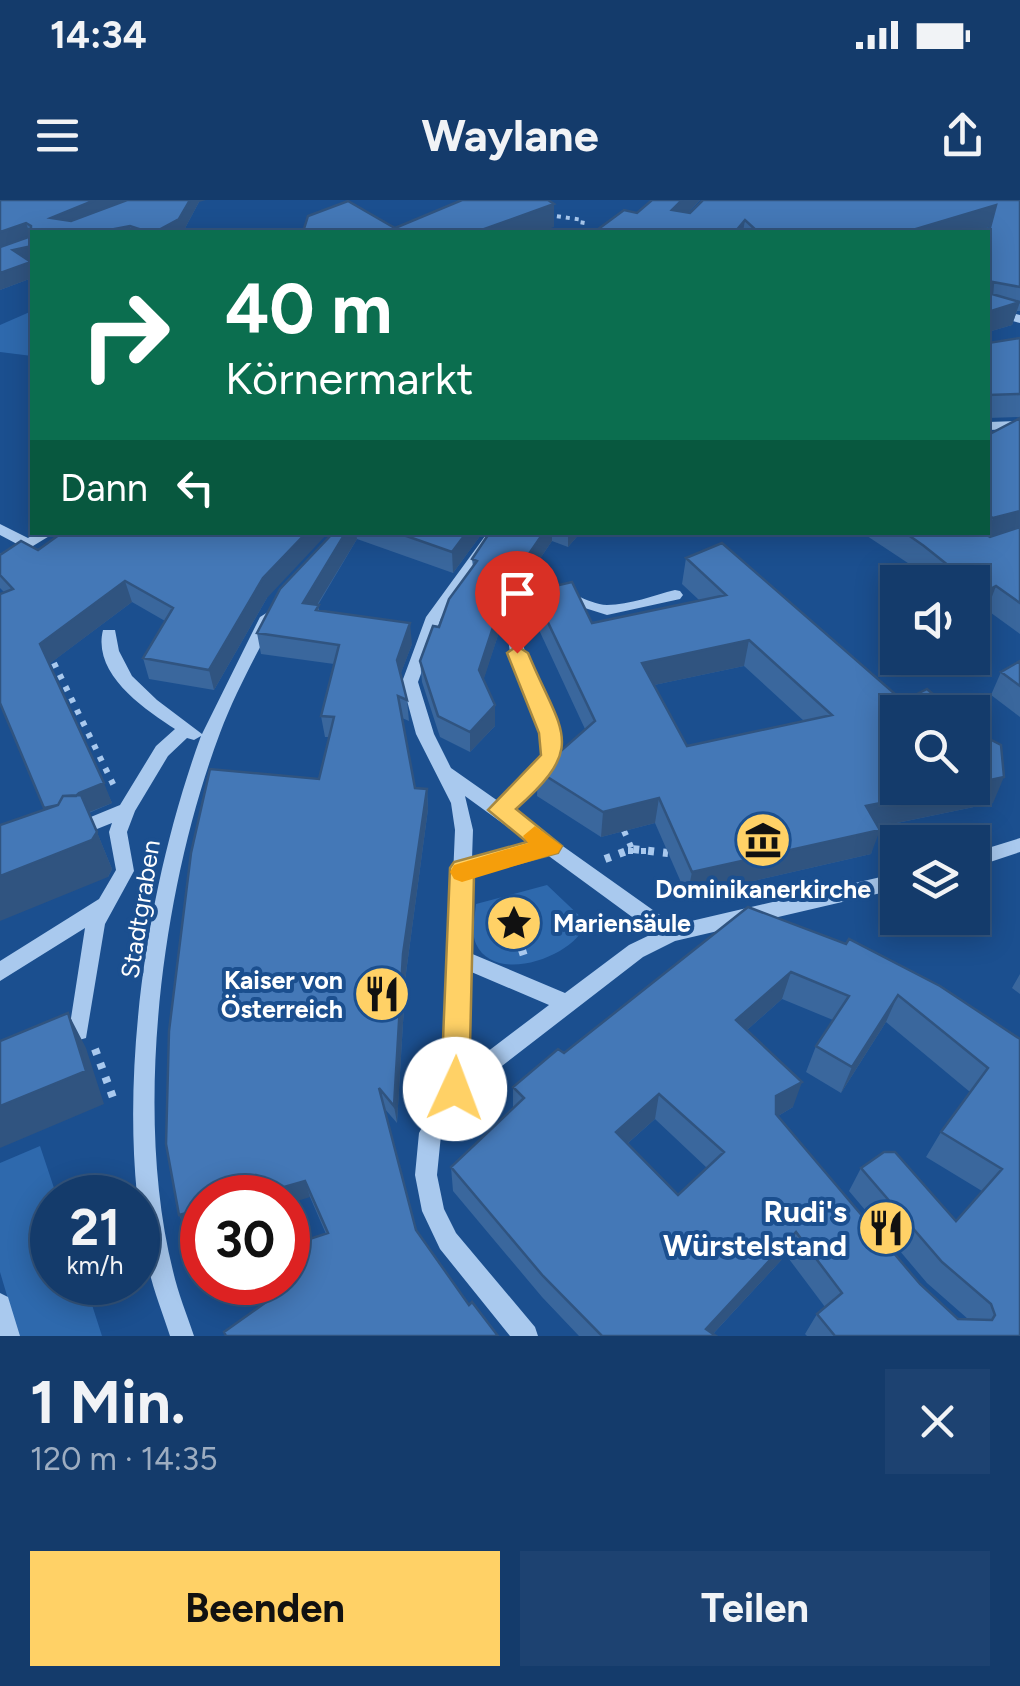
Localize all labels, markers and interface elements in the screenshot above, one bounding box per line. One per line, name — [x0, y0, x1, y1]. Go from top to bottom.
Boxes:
text: 14:34 — [50, 12, 147, 58]
icon: menu — [30, 108, 85, 163]
text: Waylane — [421, 108, 599, 162]
icon: share — [935, 108, 990, 163]
text: 40 m — [225, 266, 392, 351]
icon: right — [60, 270, 190, 400]
text: Körnermarkt — [225, 351, 474, 405]
icon: left — [168, 460, 223, 515]
text: Dann — [60, 465, 148, 511]
pin — [475, 551, 560, 654]
map controls — [880, 565, 990, 935]
button: sound — [880, 565, 990, 675]
icon: arrive — [490, 566, 545, 621]
button: search — [880, 695, 990, 805]
museum icon: Dominikanerkirche — [733, 810, 793, 870]
button: layers — [880, 825, 990, 935]
street label: Stadtgraben — [114, 838, 166, 980]
place label: Dominikanerkirche — [655, 874, 871, 904]
place icon: Mariensäule — [484, 893, 544, 953]
place label: Mariensäule — [553, 908, 691, 938]
restaurant icon: Kaiser von Österreich — [352, 964, 412, 1024]
place label: Kaiser von Österreich — [221, 965, 343, 1024]
position arrow — [403, 1037, 507, 1141]
speed limit sign: 30 — [180, 1175, 310, 1305]
place label: Rudi's Würstelstand — [663, 1193, 847, 1264]
text: 21 — [70, 1197, 120, 1258]
restaurant icon: Rudi's Würstelstand — [856, 1198, 916, 1258]
text: km/h — [66, 1250, 124, 1280]
text: 1 Min. — [30, 1366, 186, 1438]
button: close — [885, 1369, 990, 1474]
text: 120 m · 14:35 — [30, 1440, 218, 1478]
button: Beenden — [30, 1551, 500, 1666]
button: Teilen — [520, 1551, 990, 1666]

